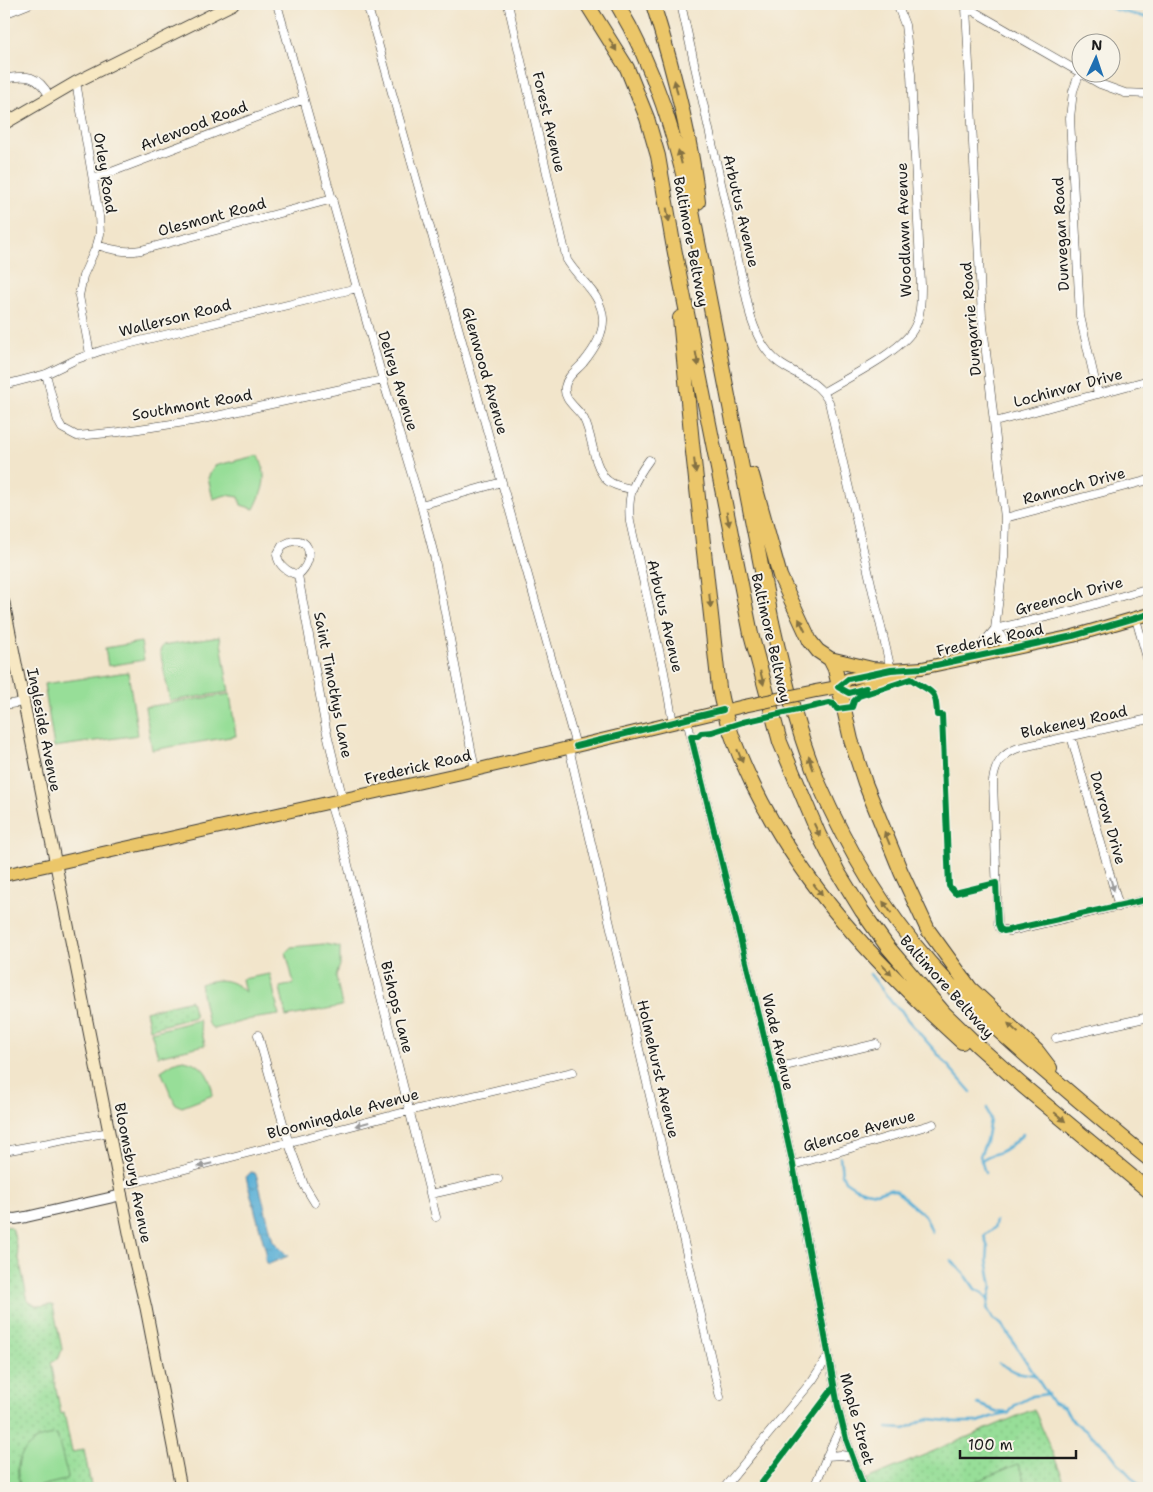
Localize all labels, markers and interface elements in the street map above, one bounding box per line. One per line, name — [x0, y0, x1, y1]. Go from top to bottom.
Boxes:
north arrow — [1070, 32, 1120, 82]
text: N — [1091, 36, 1103, 54]
one-way arrow — [608, 38, 617, 52]
street label: Forest Avenue — [528, 70, 570, 174]
one-way arrow — [672, 79, 680, 94]
street label: Arlewood Road — [137, 96, 251, 156]
street label: Orley Road — [89, 131, 121, 215]
one-way arrow — [676, 149, 684, 164]
street label: Arbutus Avenue — [718, 153, 764, 269]
street label: Woodlawn Avenue — [892, 162, 916, 298]
street label: Baltimore Beltway — [669, 175, 713, 309]
street label: Dunvegan Road — [1048, 176, 1074, 291]
street label: Olesmont Road — [156, 193, 269, 241]
one-way arrow — [665, 207, 673, 223]
street label: Dungarrie Road — [956, 261, 986, 377]
street label: Wallerson Road — [117, 294, 234, 342]
street label: Glenwood Avenue — [457, 305, 513, 437]
street label: Delrey Avenue — [373, 329, 423, 433]
one-way arrow — [693, 352, 701, 368]
street label: Lochinvar Drive — [1011, 364, 1125, 412]
street label: Southmont Road — [130, 385, 254, 425]
one-way arrow — [691, 459, 699, 475]
street label: Rannoch Drive — [1021, 463, 1127, 509]
one-way arrow — [724, 511, 732, 526]
street label: Arbutus Avenue — [642, 558, 688, 674]
street label: Baltimore Beltway — [746, 571, 796, 705]
street label: Greenoch Drive — [1013, 572, 1125, 620]
one-way arrow — [706, 593, 714, 609]
street label: Saint Timothys Lane — [309, 610, 357, 760]
one-way arrow — [798, 618, 806, 632]
street label: Frederick Road — [935, 619, 1046, 661]
street label: Ingleside Avenue — [22, 666, 66, 794]
one-way arrow — [758, 670, 766, 685]
street label: Blakeney Road — [1019, 701, 1130, 743]
street label: Frederick Road — [363, 745, 474, 789]
one-way arrow — [736, 749, 744, 763]
one-way arrow — [807, 756, 814, 771]
street label: Darrow Drive — [1085, 769, 1131, 867]
one-way arrow — [813, 823, 821, 837]
one-way arrow — [883, 830, 891, 845]
one-way arrow — [1109, 877, 1117, 892]
one-way arrow — [812, 883, 823, 896]
one-way arrow — [881, 901, 892, 914]
street label: Baltimore Beltway — [895, 931, 999, 1043]
street label: Bishops Lane — [376, 959, 418, 1055]
one-way arrow — [881, 964, 893, 976]
street label: Wade Avenue — [757, 992, 799, 1092]
street label: Holmehurst Avenue — [632, 998, 684, 1140]
one-way arrow — [1007, 1022, 1019, 1034]
street label: Bloomingdale Avenue — [265, 1084, 421, 1144]
street label: Bloomsbury Avenue — [110, 1101, 156, 1245]
street label: Glencoe Avenue — [801, 1105, 917, 1157]
one-way arrow — [1053, 1112, 1066, 1123]
one-way arrow — [355, 1120, 370, 1128]
one-way arrow — [198, 1161, 213, 1169]
street label: Maple Street — [835, 1371, 879, 1467]
scale bar — [960, 1427, 1077, 1459]
text: 100 m — [968, 1435, 1013, 1455]

